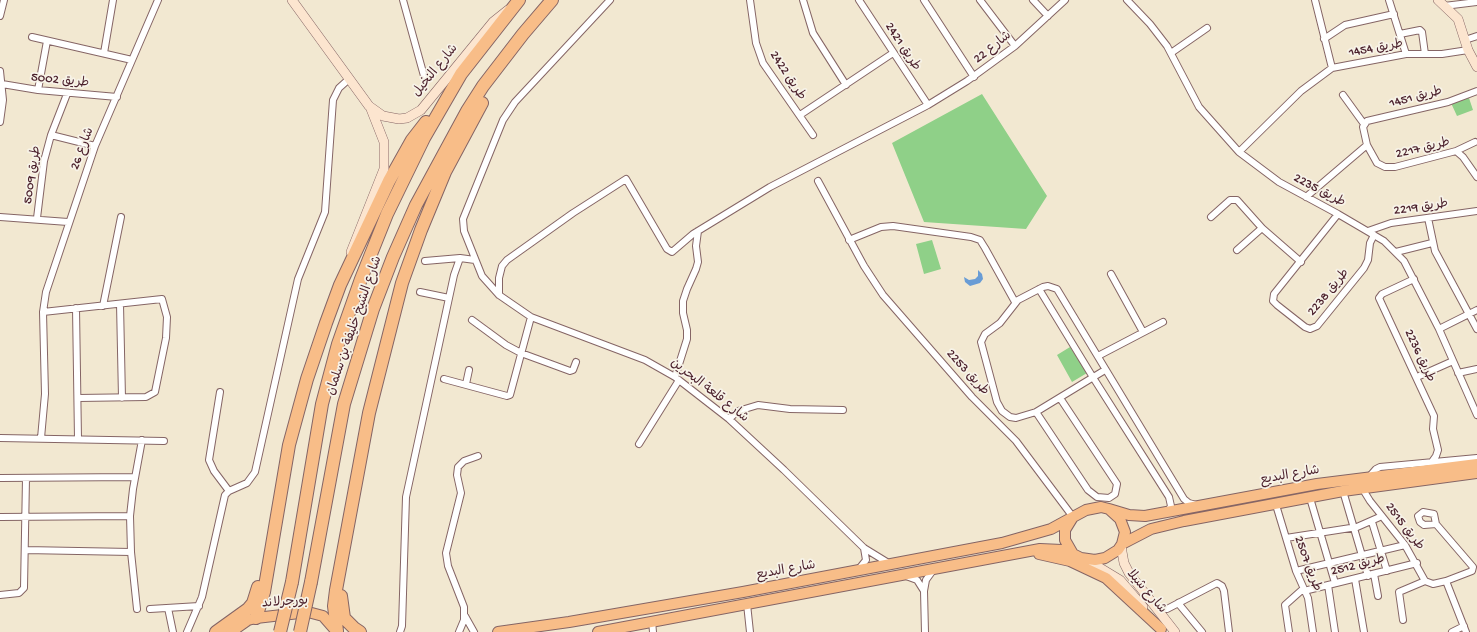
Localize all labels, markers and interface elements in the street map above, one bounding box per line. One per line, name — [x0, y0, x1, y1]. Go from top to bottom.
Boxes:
street label: طريق 2421 — [881, 20, 923, 74]
street label: شارع 22 — [971, 28, 1015, 68]
street label: طريق 1454 — [1348, 37, 1404, 61]
street label: شارع النخيل — [410, 41, 462, 101]
street label: طريق 2422 — [765, 48, 809, 104]
street label: طريق 5002 — [30, 70, 90, 92]
street label: طريق 1451 — [1388, 84, 1444, 112]
street label: شارع 26 — [68, 126, 98, 172]
street label: طريق 2217 — [1394, 135, 1452, 163]
street label: طريق 5009 — [21, 145, 45, 205]
street label: طريق 2235 — [1290, 171, 1348, 211]
street label: طريق 2219 — [1393, 196, 1449, 220]
street label: شارع الشيخ خليفة بن سلمان — [324, 254, 386, 398]
street label: طريق 2238 — [1305, 266, 1353, 320]
street label: طريق 2236 — [1400, 327, 1438, 385]
street label: طريق 2253 — [942, 347, 992, 399]
street label: شارع قلعة البحرين — [667, 356, 751, 426]
street label: شارع البديع — [1259, 463, 1321, 489]
street label: طريق 2515 — [1381, 500, 1427, 554]
street label: طريق 2507 — [1290, 534, 1324, 594]
street label: طريق 2512 — [1329, 552, 1387, 580]
street label: شارع البديع — [755, 558, 817, 584]
street label: شارع شيلا — [1123, 567, 1169, 617]
street label: بورجرلاند — [261, 594, 309, 612]

